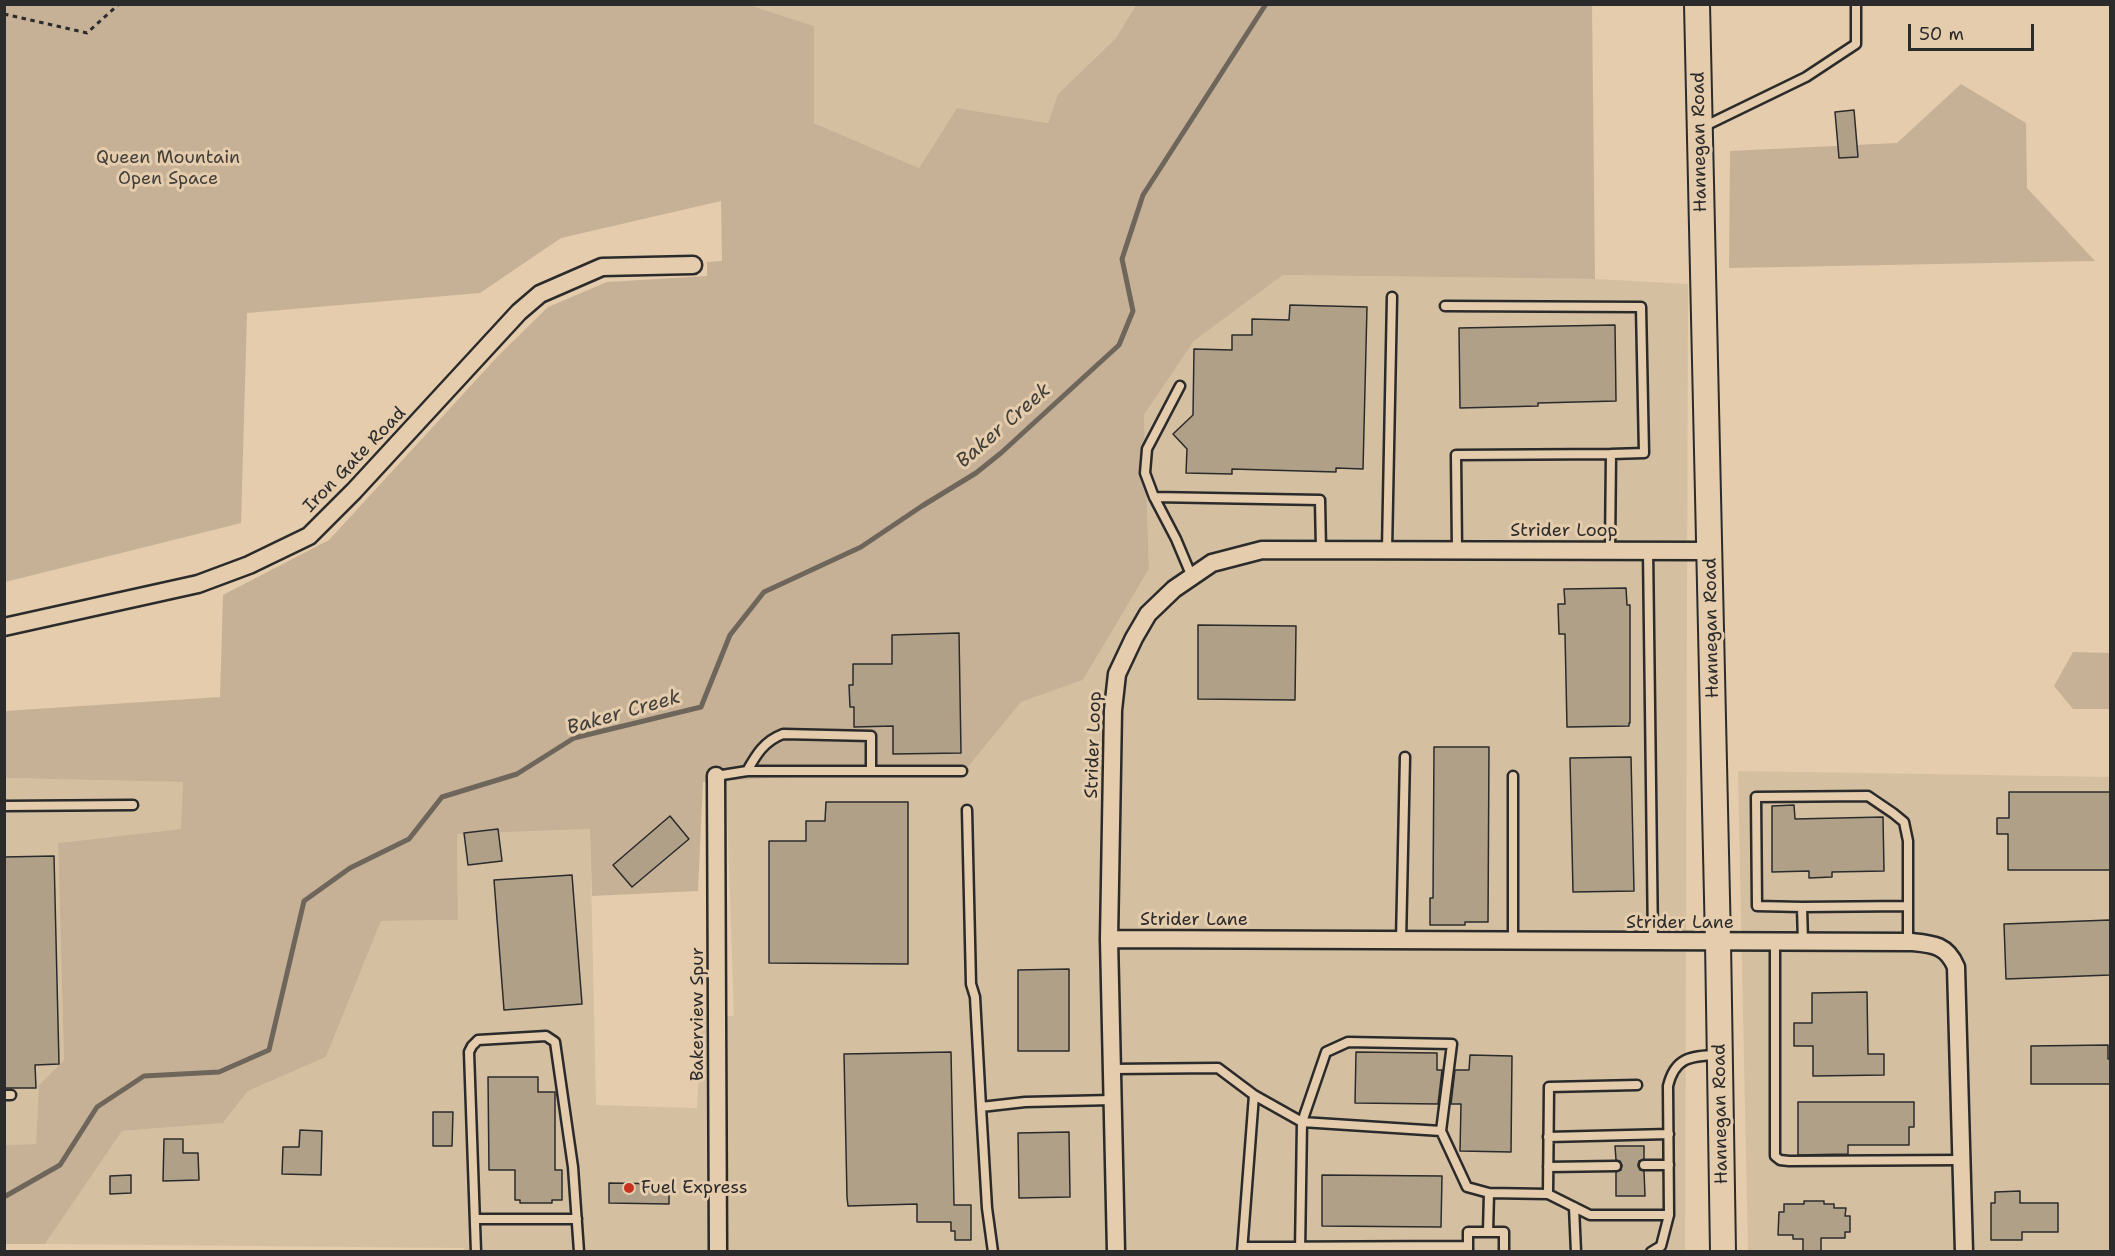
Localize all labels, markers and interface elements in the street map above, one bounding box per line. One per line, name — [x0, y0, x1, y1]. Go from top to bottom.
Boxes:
scale bar — [1911, 12, 2037, 50]
text: 50 m — [1919, 22, 1964, 46]
street label: Hannegan Road — [1688, 72, 1712, 212]
park label: Queen Mountain Open Space — [96, 147, 240, 190]
water label: Baker Creek — [952, 378, 1056, 474]
street label: Iron Gate Road — [299, 403, 411, 517]
street label: Strider Loop — [1510, 520, 1618, 542]
street label: Hannegan Road — [1700, 558, 1724, 698]
water label: Baker Creek — [564, 685, 684, 741]
street label: Strider Loop — [1081, 691, 1107, 799]
street label: Strider Lane — [1140, 909, 1248, 931]
street label: Strider Lane — [1626, 912, 1734, 934]
street label: Bakerview Spur — [687, 947, 709, 1081]
street label: Hannegan Road — [1709, 1044, 1733, 1184]
place label: Fuel Express — [641, 1177, 748, 1199]
marker: Fuel Express — [622, 1181, 636, 1195]

